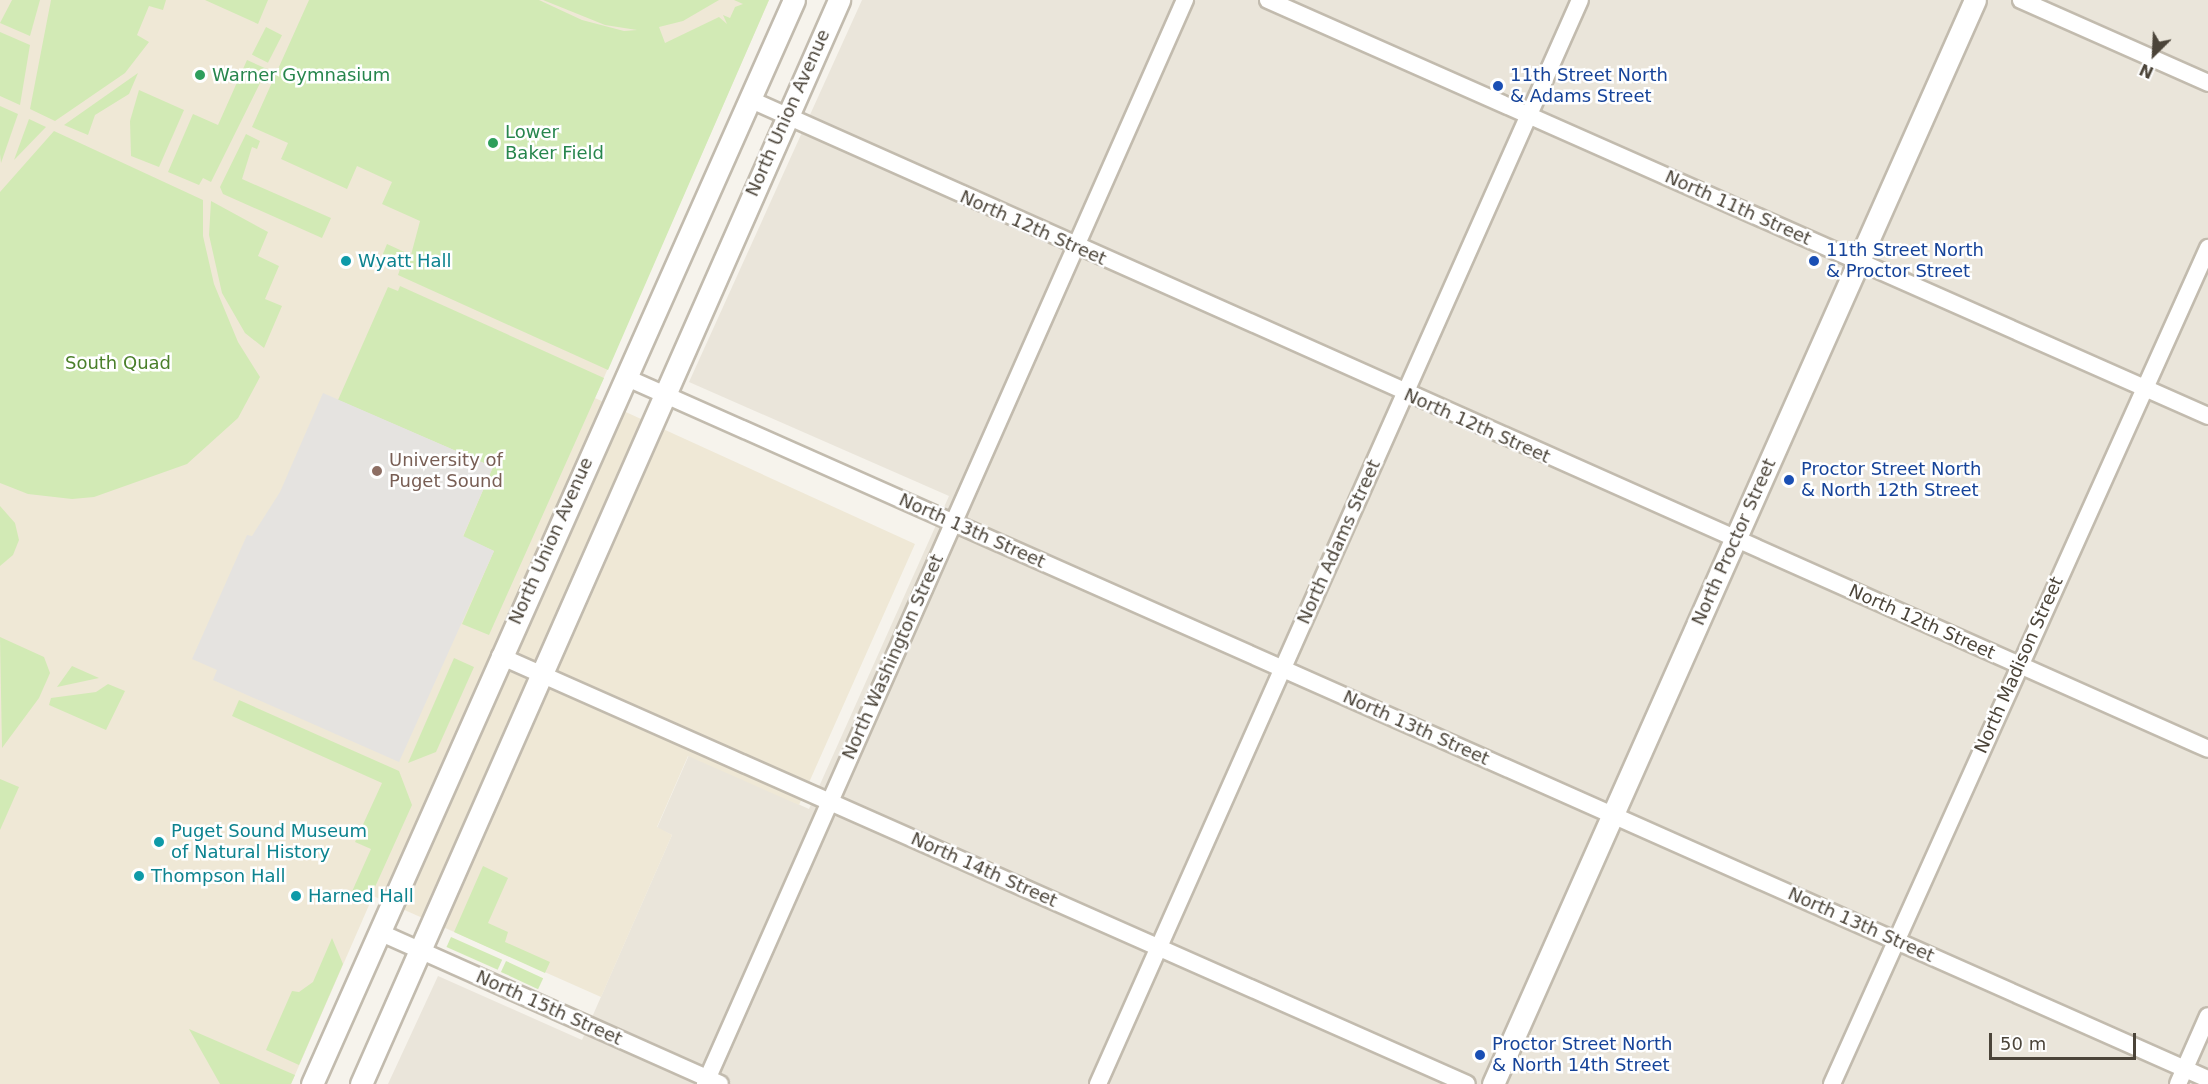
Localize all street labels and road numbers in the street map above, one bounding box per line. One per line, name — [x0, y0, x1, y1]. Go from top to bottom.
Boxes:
street label: North Union Avenue — [741, 26, 835, 200]
street label: North 11th Street — [1662, 166, 1814, 250]
street label: North 12th Street — [957, 186, 1109, 270]
street label: North 12th Street — [1401, 384, 1553, 468]
street label: North Union Avenue — [504, 454, 598, 628]
street label: North Proctor Street — [1687, 455, 1781, 629]
street label: North Adams Street — [1293, 456, 1385, 628]
street label: North 13th Street — [896, 489, 1048, 573]
street label: North Washington Street — [838, 551, 948, 763]
street label: North Madison Street — [1970, 573, 2068, 757]
street label: North 12th Street — [1846, 580, 1998, 664]
street label: North 13th Street — [1340, 686, 1492, 770]
street label: North 14th Street — [908, 828, 1060, 912]
street label: North 13th Street — [1785, 883, 1937, 967]
street label: North 15th Street — [473, 966, 625, 1050]

